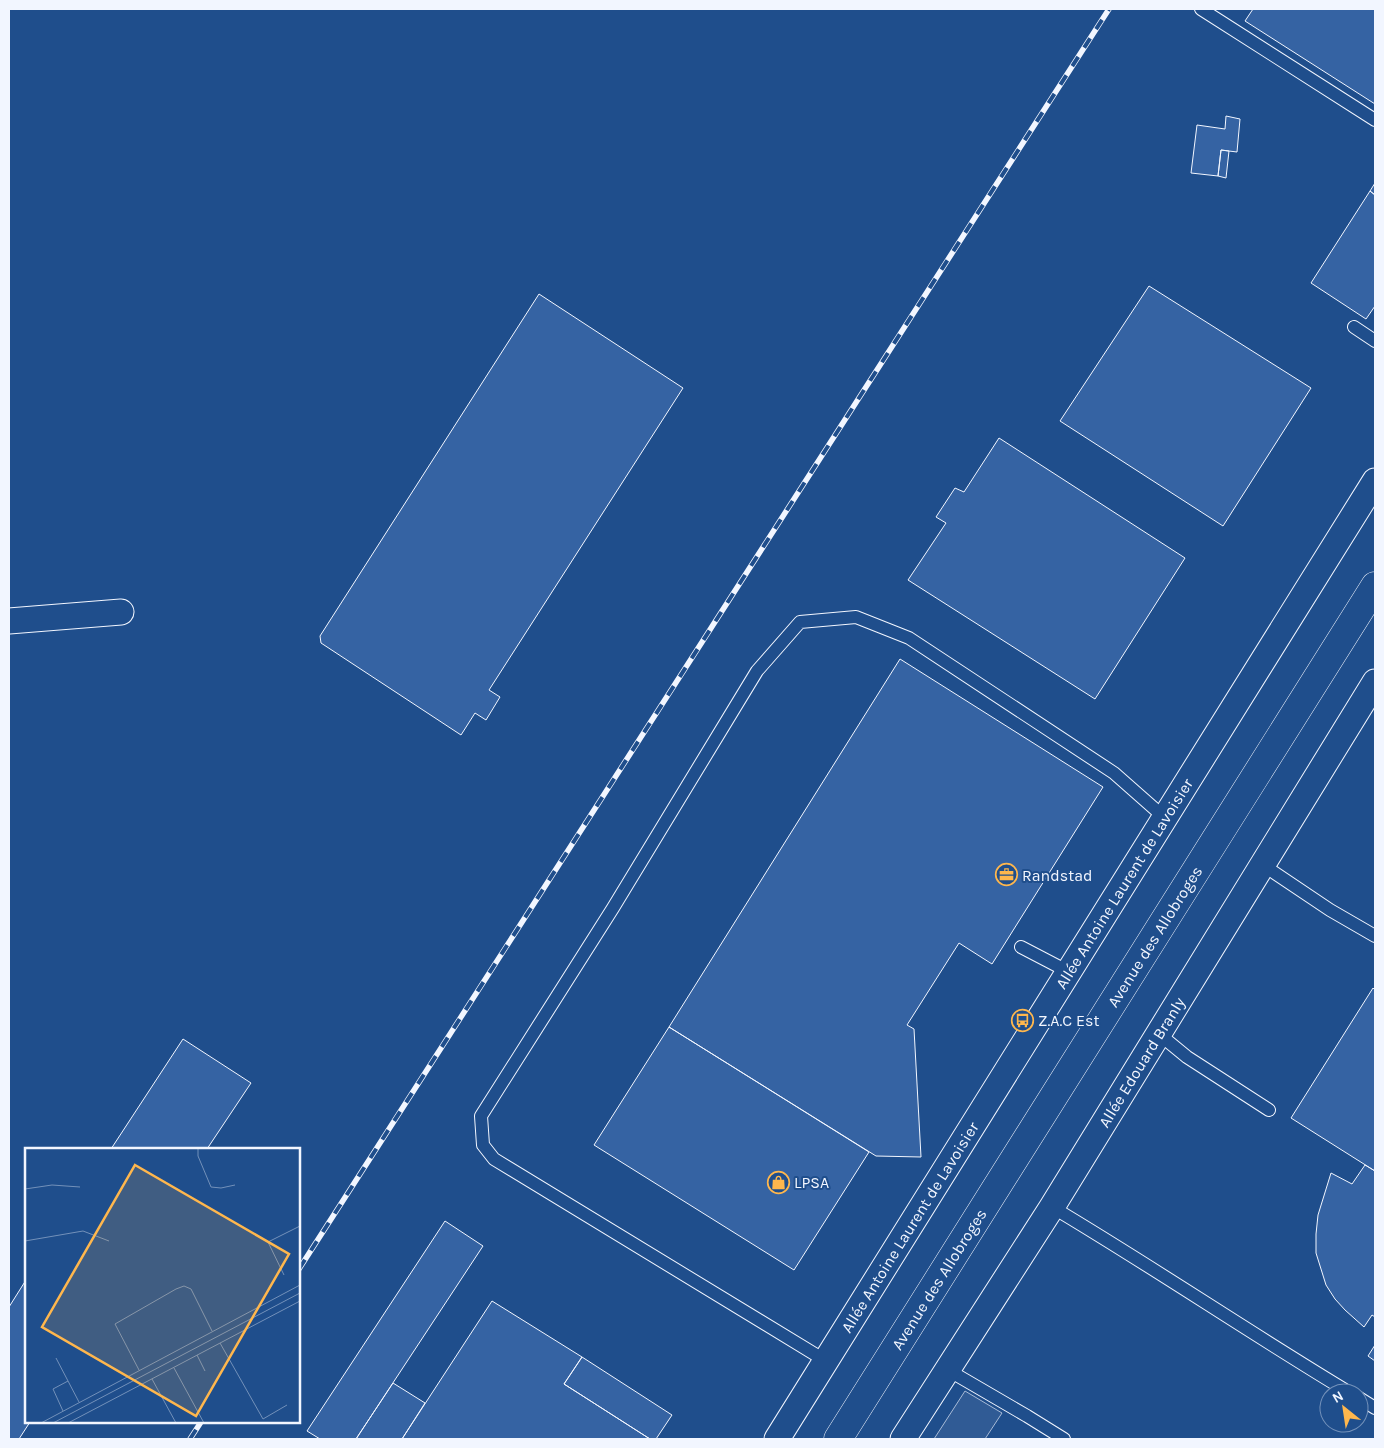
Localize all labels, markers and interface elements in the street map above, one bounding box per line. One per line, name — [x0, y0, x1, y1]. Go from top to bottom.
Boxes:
street label: Allée Antoine Laurent de Lavoisier — [1051, 774, 1197, 992]
street label: Avenue des Allobroges — [1103, 862, 1206, 1010]
office icon: Randstad — [994, 863, 1018, 887]
place label: Randstad — [1022, 866, 1092, 885]
street label: Allée Edouard Branly — [1094, 993, 1189, 1131]
bus stop icon: Z.A.C Est — [1010, 1008, 1034, 1032]
place label: Z.A.C Est — [1038, 1011, 1099, 1030]
street label: Allée Antoine Laurent de Lavoisier — [837, 1118, 982, 1336]
inset map — [25, 1148, 300, 1423]
shop icon: LPSA — [766, 1170, 790, 1194]
place label: LPSA — [794, 1173, 829, 1192]
street label: Avenue des Allobroges — [887, 1205, 990, 1353]
north arrow — [1319, 1383, 1369, 1433]
text: N — [1329, 1387, 1346, 1407]

